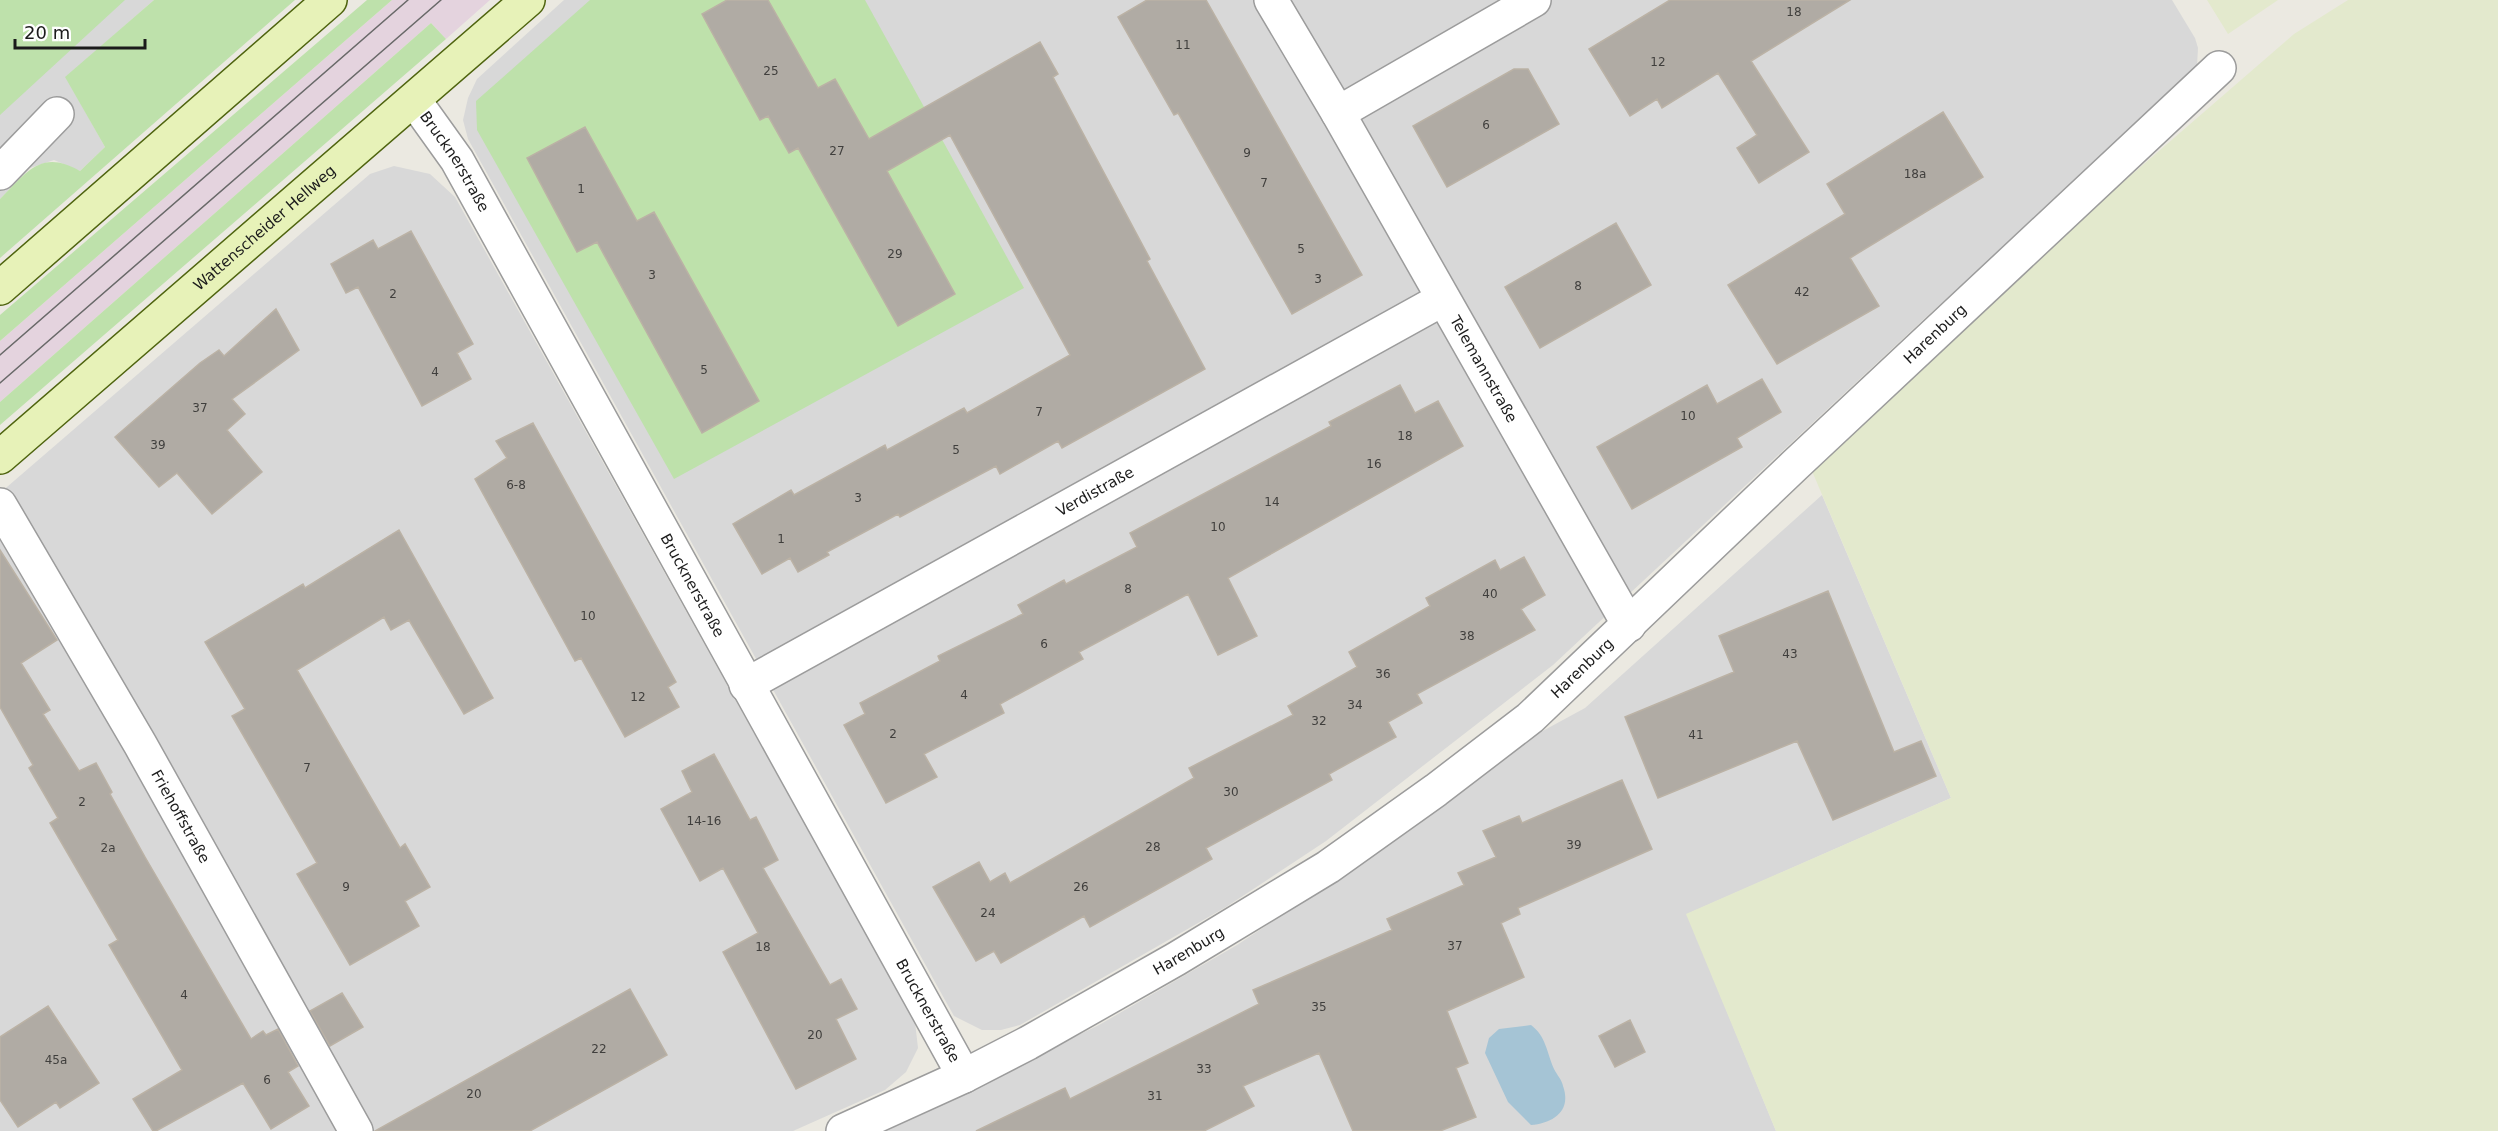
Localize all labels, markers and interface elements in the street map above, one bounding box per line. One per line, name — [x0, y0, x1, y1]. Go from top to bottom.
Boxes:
house number: 18 — [1786, 5, 1802, 19]
scale bar — [15, 12, 146, 50]
text: 20 m — [24, 22, 70, 43]
house number: 11 — [1175, 38, 1191, 52]
house number: 12 — [1650, 55, 1666, 69]
house number: 25 — [763, 64, 779, 78]
street label: Brucknerstraße — [416, 108, 493, 215]
house number: 6 — [1482, 118, 1490, 132]
house number: 27 — [829, 144, 845, 158]
house number: 9 — [1243, 146, 1251, 160]
street label: Wattenscheider Hellweg — [190, 162, 339, 294]
house number: 18a — [1904, 167, 1926, 181]
house number: 7 — [1260, 176, 1268, 190]
house number: 1 — [577, 182, 585, 196]
house number: 5 — [1297, 242, 1305, 256]
house number: 29 — [887, 247, 903, 261]
house number: 3 — [648, 268, 656, 282]
house number: 3 — [1314, 272, 1322, 286]
house number: 8 — [1574, 279, 1582, 293]
house number: 42 — [1794, 285, 1810, 299]
house number: 2 — [389, 287, 397, 301]
street label: Harenburg — [1900, 300, 1970, 368]
street label: Telemannstraße — [1446, 312, 1521, 426]
house number: 5 — [700, 363, 708, 377]
house number: 4 — [431, 365, 439, 379]
house number: 37 — [192, 401, 208, 415]
house number: 7 — [1035, 405, 1043, 419]
house number: 10 — [1680, 409, 1696, 423]
house number: 18 — [1397, 429, 1413, 443]
house number: 39 — [150, 438, 166, 452]
house number: 5 — [952, 443, 960, 457]
house number: 16 — [1366, 457, 1382, 471]
street label: Verdistraße — [1053, 463, 1137, 520]
house number: 6-8 — [506, 478, 526, 492]
house number: 3 — [854, 491, 862, 505]
house number: 14 — [1264, 495, 1280, 509]
house number: 10 — [1210, 520, 1226, 534]
street label: Brucknerstraße — [657, 530, 728, 640]
house number: 1 — [777, 532, 785, 546]
house number: 8 — [1124, 582, 1132, 596]
house number: 40 — [1482, 587, 1498, 601]
house number: 10 — [580, 609, 596, 623]
house number: 38 — [1459, 629, 1475, 643]
street label: Harenburg — [1547, 634, 1617, 702]
house number: 6 — [1040, 637, 1048, 651]
house number: 43 — [1782, 647, 1798, 661]
house number: 36 — [1375, 667, 1391, 681]
house number: 4 — [960, 688, 968, 702]
house number: 12 — [630, 690, 646, 704]
house number: 34 — [1347, 698, 1363, 712]
house number: 32 — [1311, 714, 1327, 728]
house number: 2 — [889, 727, 897, 741]
house number: 41 — [1688, 728, 1704, 742]
house number: 7 — [303, 761, 311, 775]
street label: Friehoffstraße — [147, 767, 214, 866]
house number: 30 — [1223, 785, 1239, 799]
house number: 2 — [78, 795, 86, 809]
house number: 14-16 — [687, 814, 721, 828]
house number: 39 — [1566, 838, 1582, 852]
house number: 28 — [1145, 840, 1161, 854]
house number: 2a — [101, 841, 116, 855]
house number: 9 — [342, 880, 350, 894]
house number: 26 — [1073, 880, 1089, 894]
house number: 24 — [980, 906, 996, 920]
street label: Harenburg — [1150, 923, 1227, 979]
house number: 37 — [1447, 939, 1463, 953]
house number: 18 — [755, 940, 771, 954]
street label: Brucknerstraße — [892, 956, 964, 1066]
house number: 4 — [180, 988, 188, 1002]
house number: 35 — [1311, 1000, 1327, 1014]
house number: 20 — [807, 1028, 823, 1042]
house number: 22 — [591, 1042, 607, 1056]
house number: 45a — [45, 1053, 67, 1067]
house number: 33 — [1196, 1062, 1212, 1076]
house number: 6 — [263, 1073, 271, 1087]
house number: 20 — [466, 1087, 482, 1101]
house number: 31 — [1147, 1089, 1163, 1103]

